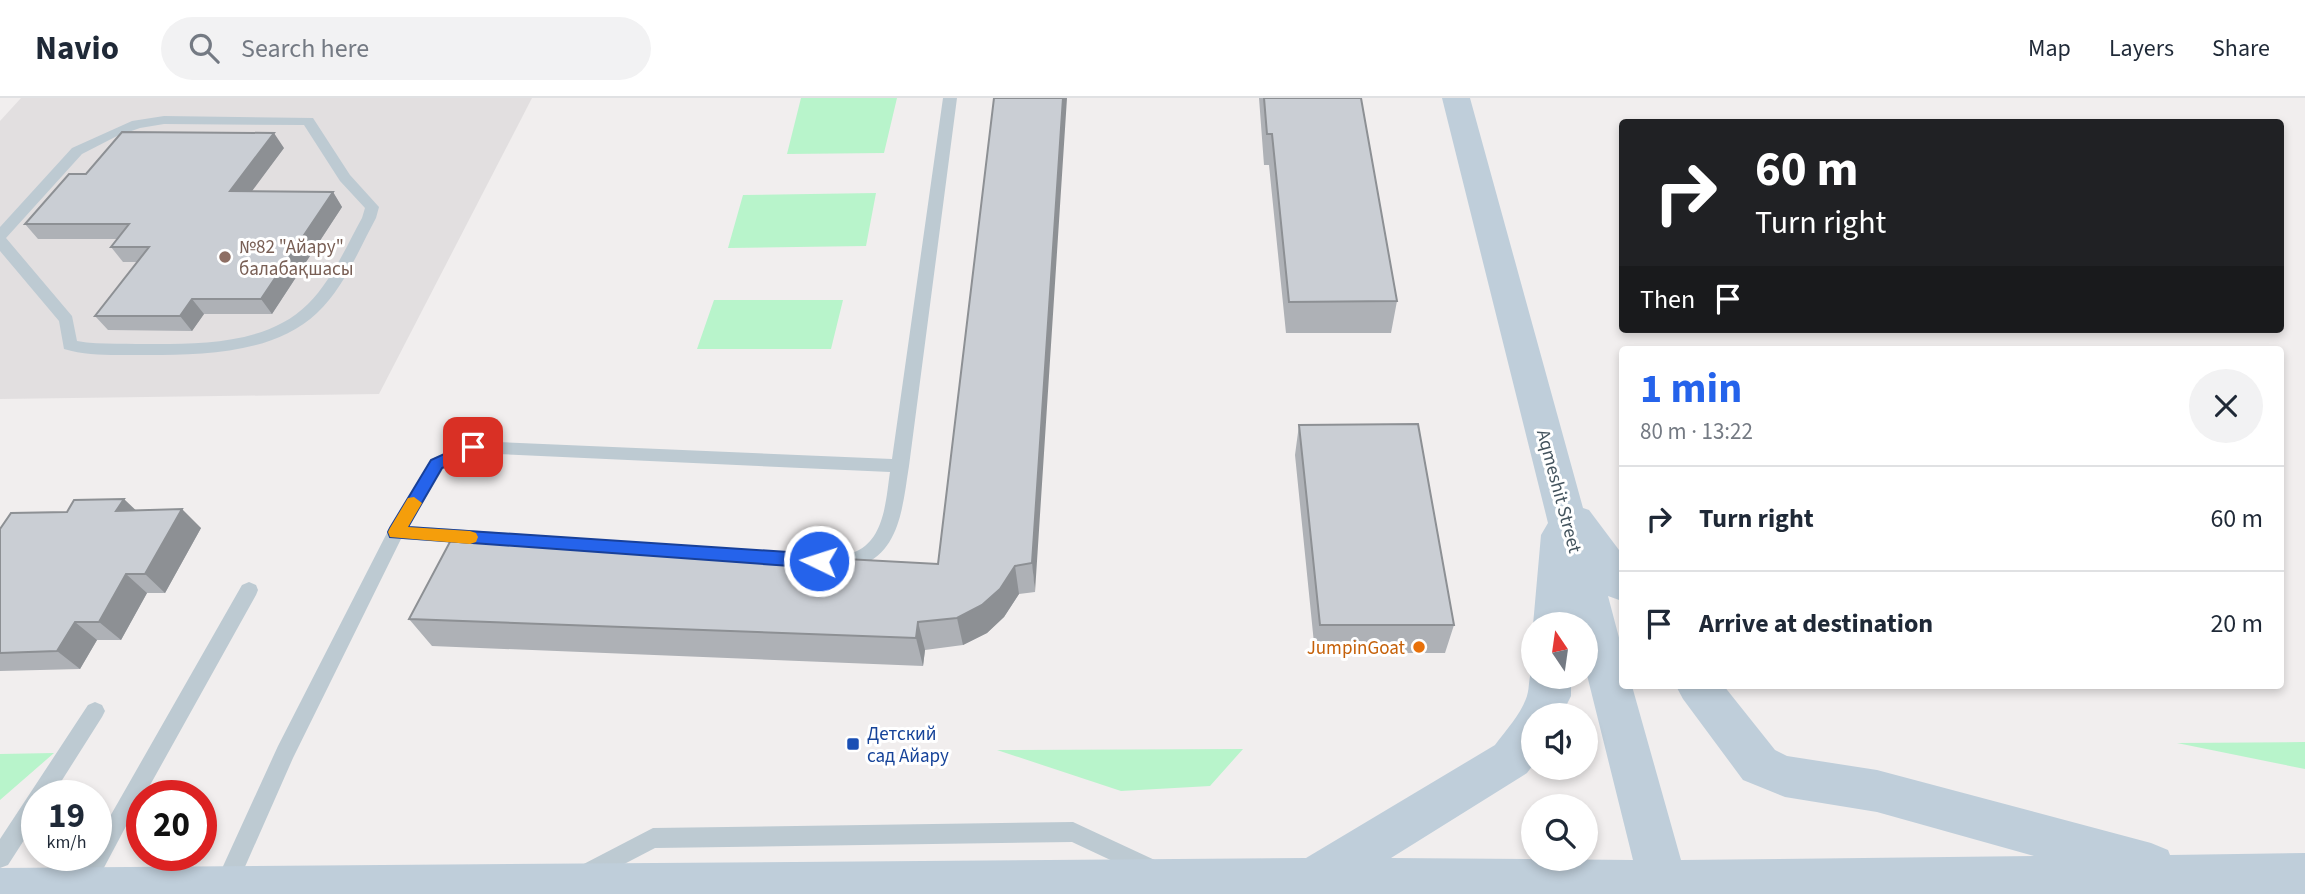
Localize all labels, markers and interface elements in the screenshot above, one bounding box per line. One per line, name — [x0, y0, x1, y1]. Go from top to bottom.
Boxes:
search box — [161, 17, 651, 80]
text: Navio — [35, 25, 119, 72]
icon: search — [185, 29, 223, 67]
text: Search here — [241, 30, 369, 67]
text: Map — [2028, 31, 2071, 66]
text: Layers — [2109, 31, 2174, 66]
text: Share — [2212, 31, 2270, 66]
text: 60 m — [1755, 135, 1859, 205]
icon: right — [1640, 147, 1731, 238]
text: Turn right — [1755, 200, 1886, 246]
place label: №82 "Айару" балабақшасы — [239, 234, 354, 283]
marker: №82 "Айару" балабақшасы — [217, 249, 233, 265]
icon: arrive — [1709, 280, 1747, 318]
text: Then — [1640, 281, 1695, 318]
text: 1 min — [1640, 359, 1742, 419]
button: close — [2189, 369, 2263, 443]
text: 80 m · 13:22 — [1640, 415, 1753, 448]
pin — [443, 417, 503, 477]
street label: Aqmeshit Street — [1529, 427, 1588, 557]
icon: arrive — [454, 428, 492, 466]
icon: right — [1640, 500, 1678, 538]
text: Turn right — [1699, 500, 1814, 537]
text: 60 m — [2210, 500, 2263, 537]
position arrow — [782, 524, 856, 598]
icon: arrive — [1640, 605, 1678, 643]
text: Arrive at destination — [1699, 605, 1933, 642]
text: 20 m — [2210, 605, 2263, 642]
north arrow — [1521, 612, 1598, 690]
map controls — [1521, 612, 1598, 871]
place label: JumpinGoat — [1307, 635, 1406, 662]
marker: JumpinGoat — [1411, 639, 1427, 655]
button: sound — [1521, 703, 1598, 780]
place label: Детский сад Айару — [867, 721, 949, 770]
marker: Детский сад Айару — [845, 736, 861, 752]
speed limit sign: 20 — [126, 780, 217, 871]
text: 19 — [48, 791, 85, 841]
button: search — [1521, 794, 1598, 871]
text: km/h — [47, 830, 86, 855]

